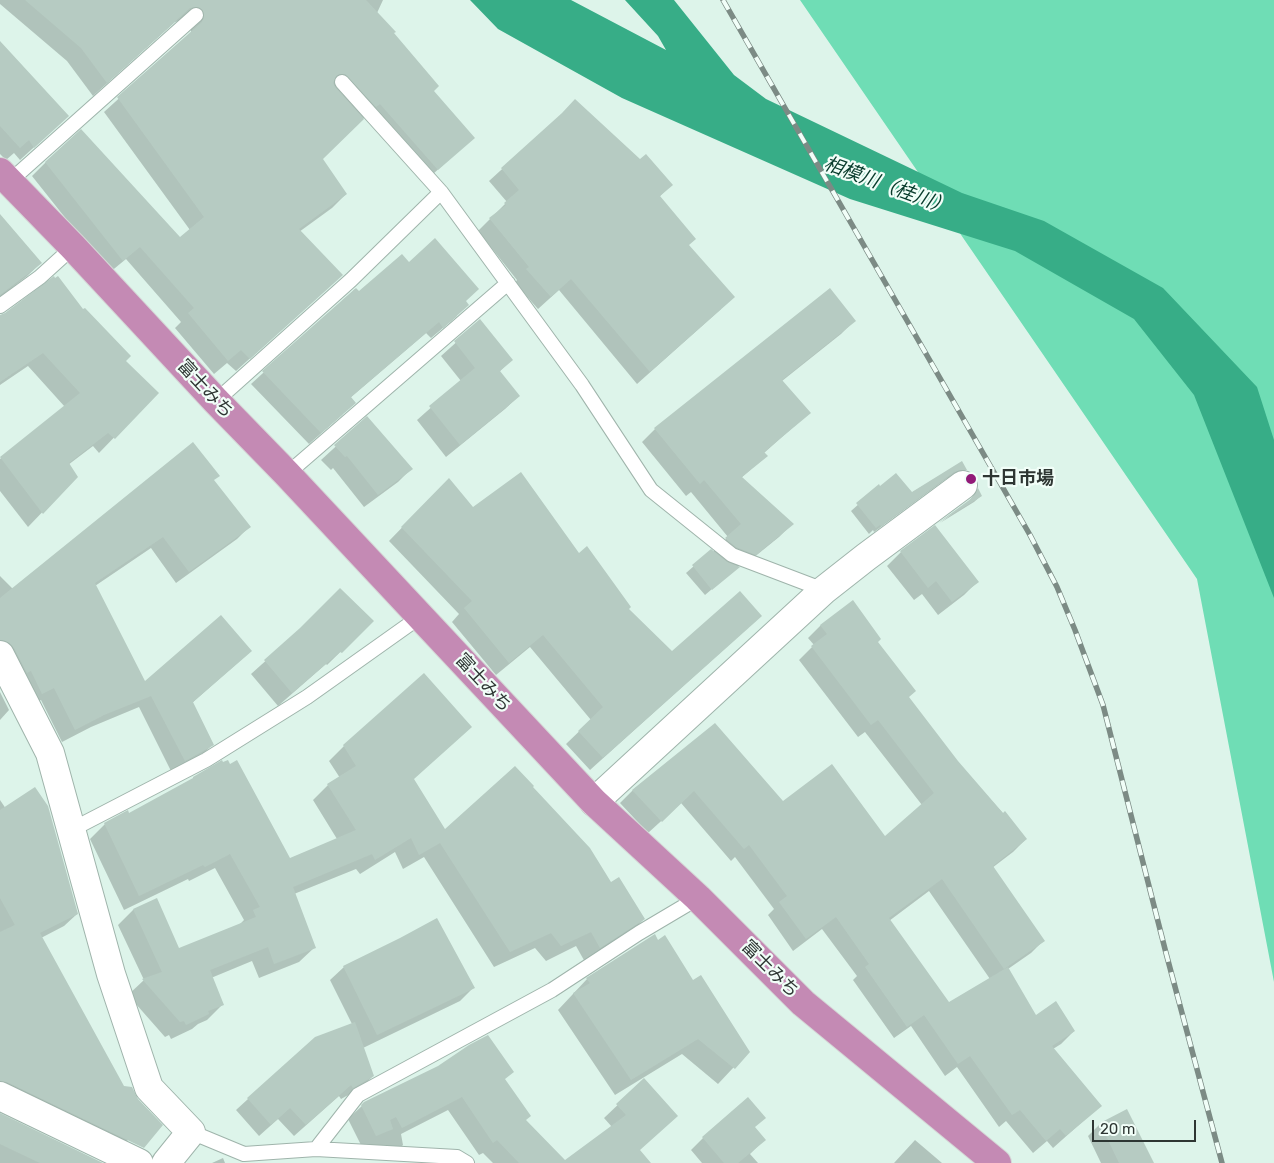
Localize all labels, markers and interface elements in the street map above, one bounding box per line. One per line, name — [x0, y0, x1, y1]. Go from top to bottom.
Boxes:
water label: 相模川（桂川） — [821, 153, 953, 219]
street label: 富士みち — [173, 355, 237, 423]
place label: 十日市場 — [982, 468, 1054, 490]
marker: 十日市場 — [964, 472, 978, 486]
street label: 富士みち — [451, 649, 515, 717]
street label: 富士みち — [737, 936, 803, 1002]
scale bar — [1094, 1110, 1198, 1142]
text: 20 m — [1100, 1120, 1135, 1138]

